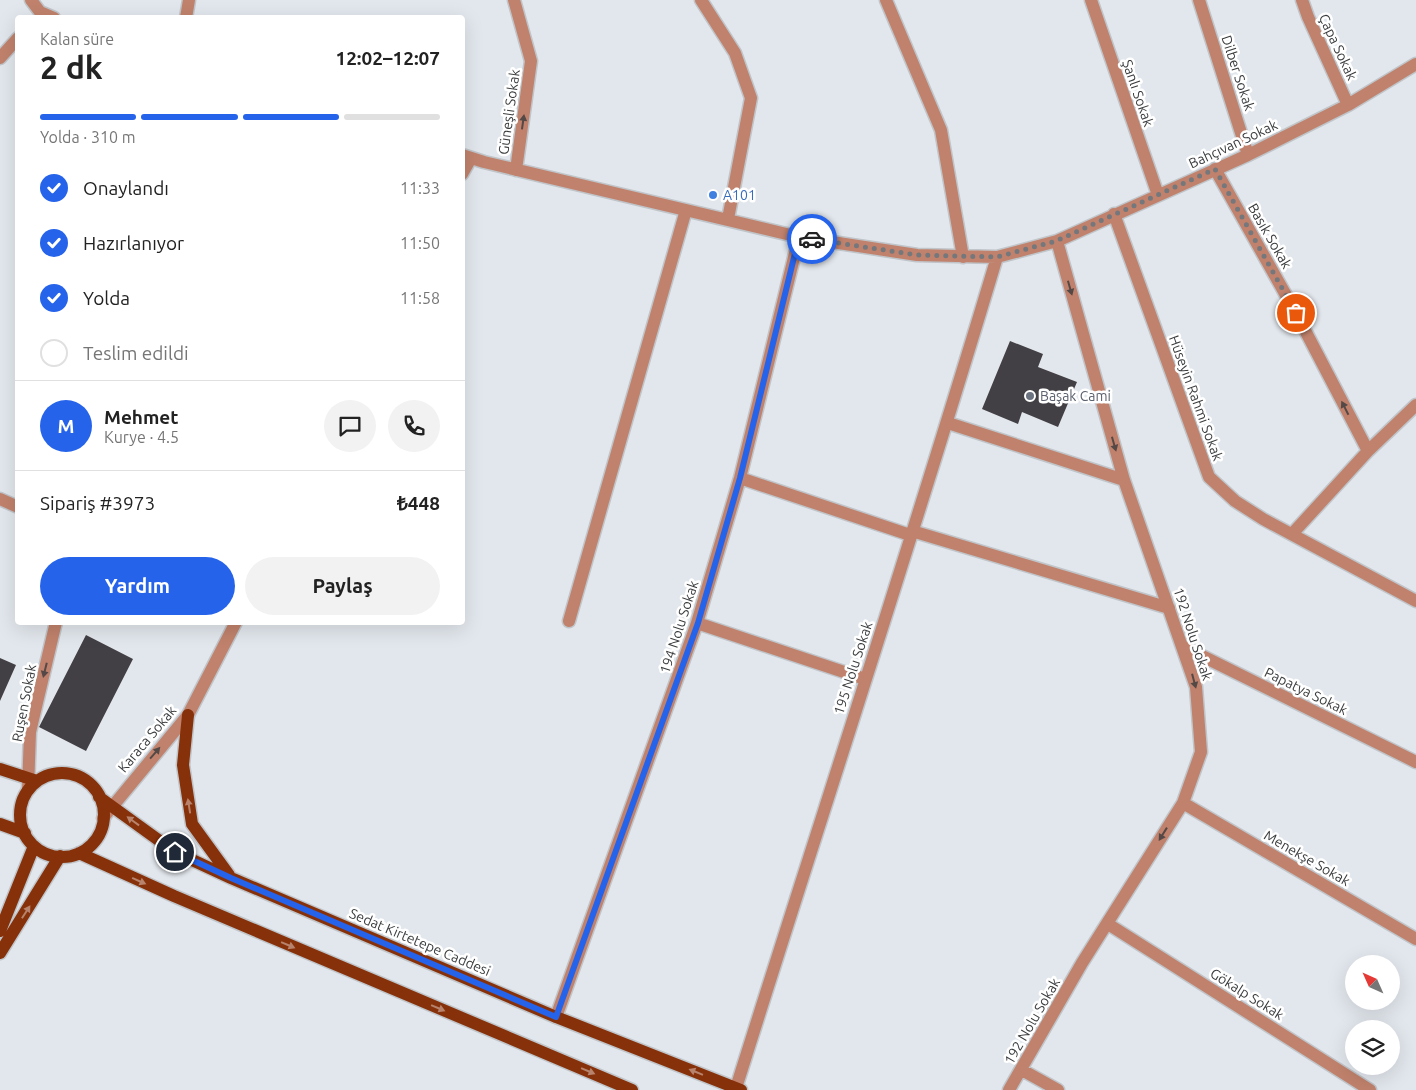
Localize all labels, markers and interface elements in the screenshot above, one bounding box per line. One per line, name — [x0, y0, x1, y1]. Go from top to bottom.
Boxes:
street label: Çapa Sokak — [1316, 11, 1360, 83]
text: Kalan süre — [40, 30, 114, 48]
street label: Dilber Sokak — [1218, 33, 1258, 113]
text: 12:02–12:07 — [335, 47, 440, 69]
text: 2 dk — [40, 49, 103, 85]
street label: Şanlı Sokak — [1119, 57, 1157, 129]
street label: Güneşli Sokak — [495, 68, 523, 156]
one-way arrow — [519, 113, 527, 129]
street label: Bahçıvan Sokak — [1186, 116, 1280, 172]
text: Yolda · 310 m — [40, 128, 136, 146]
icon: check — [40, 174, 68, 202]
text: Onaylandı — [83, 177, 169, 199]
text: 11:33 — [400, 179, 440, 197]
place label: A101 — [723, 187, 756, 203]
marker: A101 — [707, 189, 719, 201]
street label: Basık Sokak — [1245, 201, 1295, 271]
courier — [787, 214, 837, 264]
icon: car — [798, 225, 826, 253]
icon: check — [40, 229, 68, 257]
text: Hazırlanıyor — [83, 232, 184, 254]
text: 11:50 — [400, 234, 440, 252]
one-way arrow — [1066, 281, 1074, 296]
icon: check — [40, 284, 68, 312]
text: Yolda — [83, 287, 130, 309]
text: 11:58 — [400, 289, 440, 307]
pin — [1275, 292, 1317, 334]
icon: bag — [1282, 299, 1310, 327]
street label: Hüseyin Rahmi Sokak — [1166, 333, 1226, 463]
text: Teslim edildi — [83, 342, 189, 364]
place label: Başak Cami — [1040, 388, 1111, 404]
marker: Başak Cami — [1024, 390, 1036, 402]
button: chat — [324, 400, 376, 452]
button: phone — [388, 400, 440, 452]
one-way arrow — [1341, 401, 1349, 415]
text: Mehmet — [104, 406, 178, 428]
text: M — [58, 415, 74, 437]
text: Kurye · 4.5 — [104, 428, 179, 446]
one-way arrow — [1111, 437, 1119, 452]
text: Sipariş #3973 — [40, 492, 155, 514]
text: ₺448 — [397, 492, 440, 514]
button: Yardım — [40, 557, 235, 615]
button: Paylaş — [245, 557, 440, 615]
street label: 194 Nolu Sokak — [656, 578, 702, 676]
street label: 192 Nolu Sokak — [1170, 585, 1216, 683]
street label: 195 Nolu Sokak — [830, 619, 876, 717]
one-way arrow — [41, 662, 49, 677]
street label: Ruşen Sokak — [9, 663, 39, 743]
street label: Papatya Sokak — [1262, 664, 1350, 718]
one-way arrow — [1190, 674, 1198, 689]
street label: Karaca Sokak — [115, 702, 179, 776]
one-way arrow — [149, 747, 161, 759]
one-way arrow — [185, 798, 193, 814]
one-way arrow — [126, 816, 140, 826]
street label: Menekşe Sokak — [1261, 827, 1353, 889]
one-way arrow — [1158, 828, 1168, 841]
pin — [154, 831, 196, 873]
icon: home — [161, 838, 189, 866]
one-way arrow — [132, 877, 146, 885]
street label: Sedat Kirtetepe Caddesi — [347, 905, 493, 979]
one-way arrow — [22, 906, 31, 919]
one-way arrow — [281, 941, 295, 949]
north arrow — [1345, 955, 1400, 1010]
map controls — [1345, 955, 1400, 1075]
street label: Gökalp Sokak — [1207, 965, 1287, 1023]
street label: 192 Nolu Sokak — [1001, 975, 1063, 1067]
one-way arrow — [431, 1005, 445, 1013]
button: layers — [1345, 1020, 1400, 1075]
one-way arrow — [581, 1068, 595, 1076]
one-way arrow — [688, 1068, 703, 1076]

